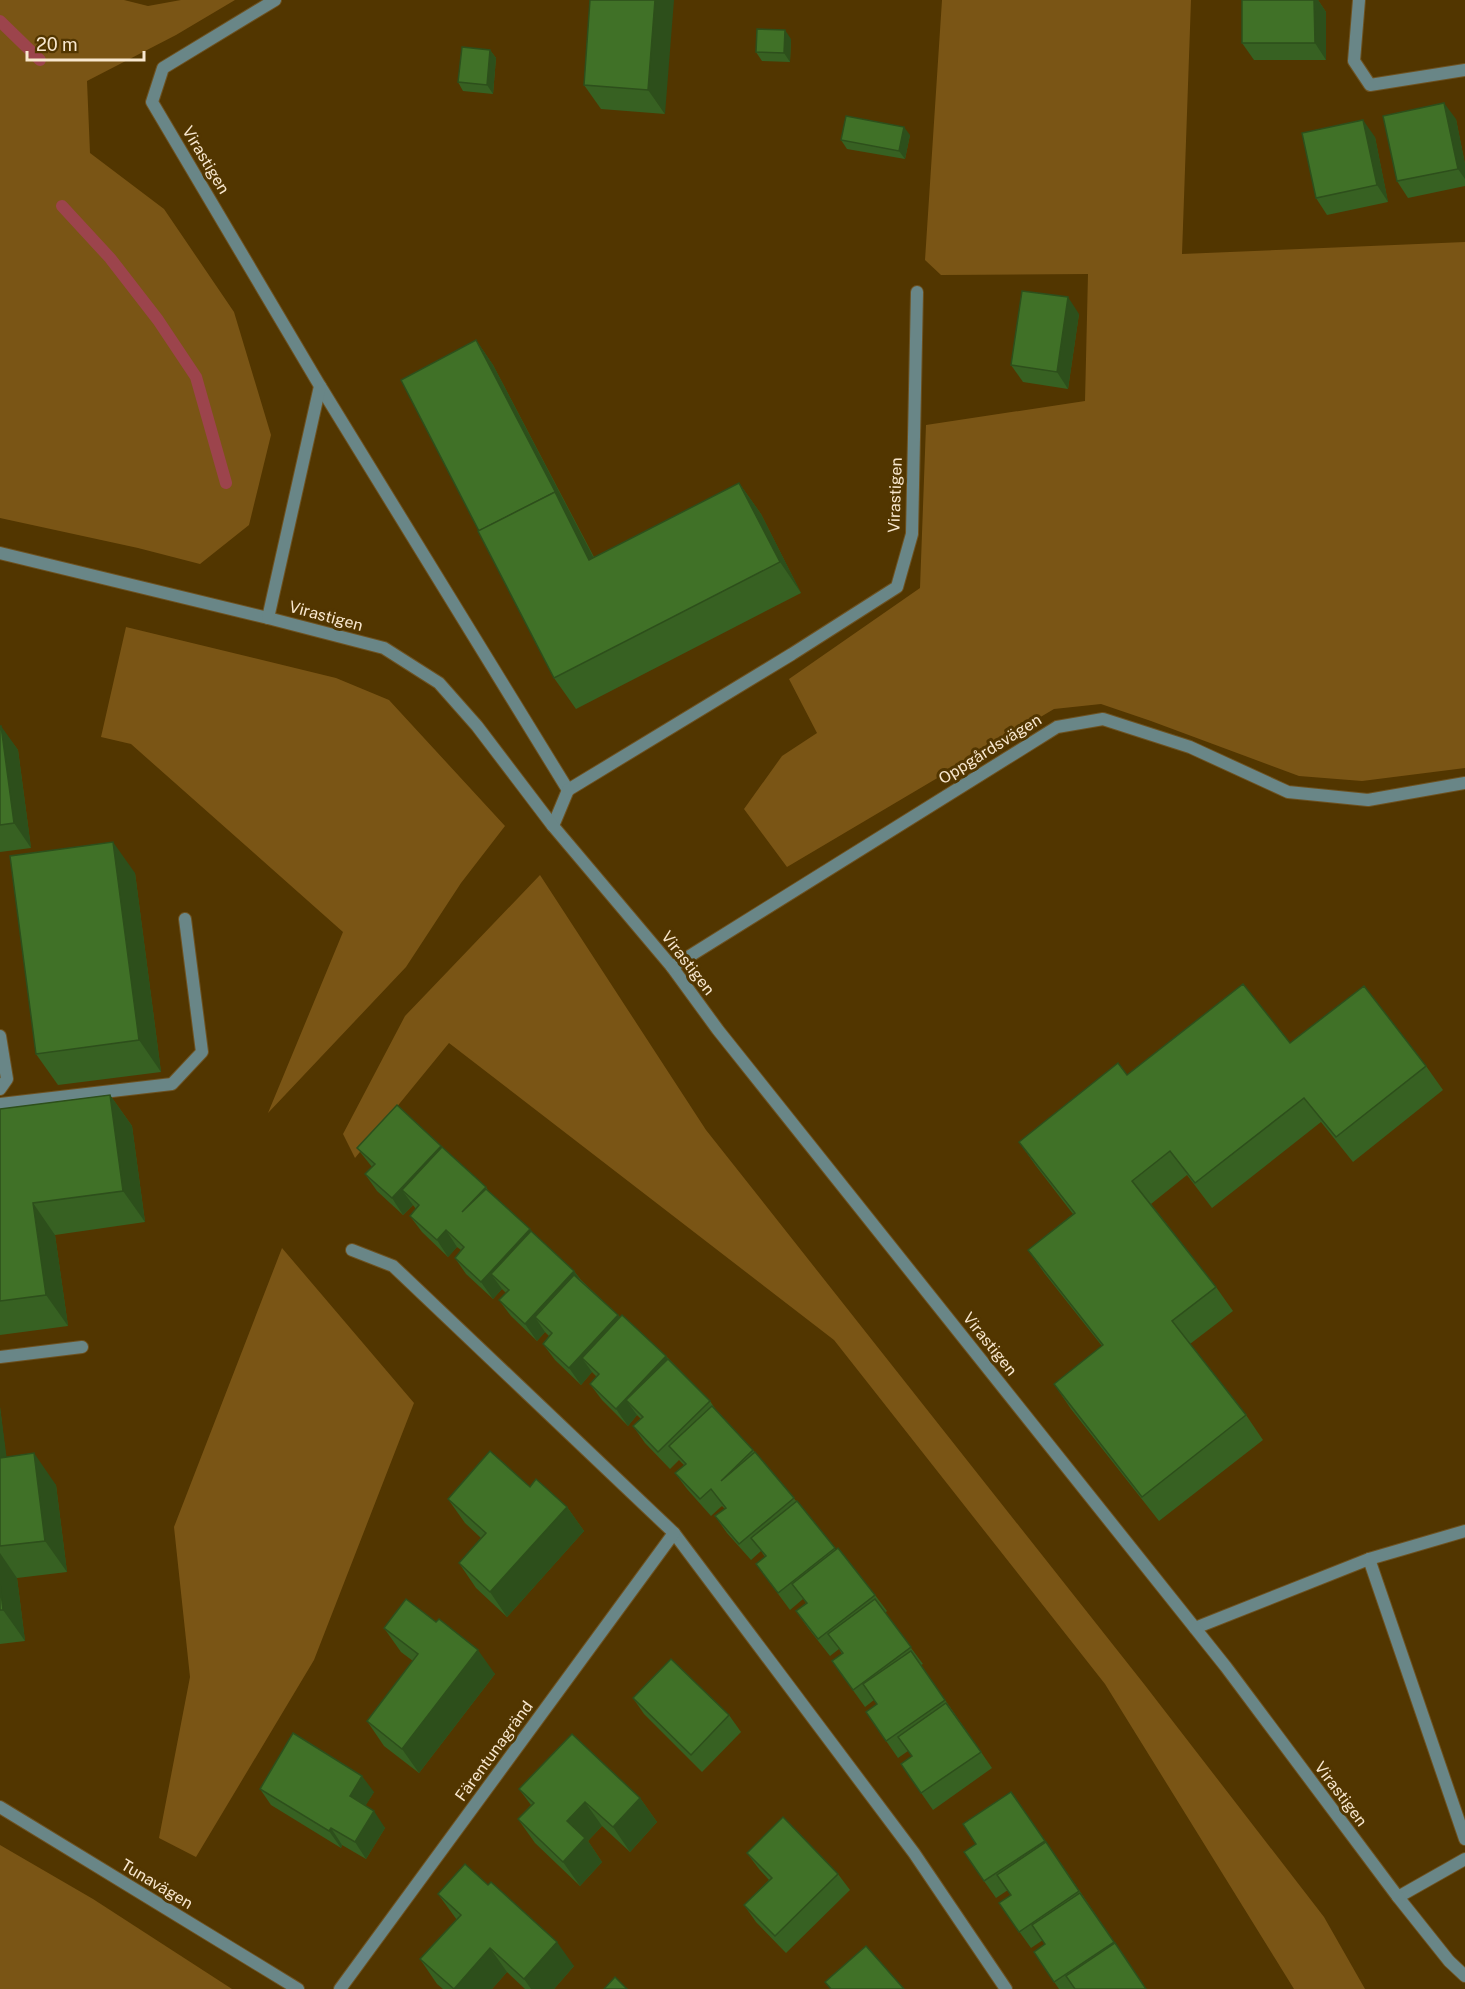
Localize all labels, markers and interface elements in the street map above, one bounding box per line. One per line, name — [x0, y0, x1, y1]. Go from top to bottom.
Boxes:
scale bar — [27, 24, 144, 62]
text: 20 m — [36, 34, 78, 55]
street label: Virastigen — [178, 123, 234, 197]
street label: Virastigen — [884, 457, 906, 533]
street label: Virastigen — [287, 597, 365, 635]
street label: Oppgårdsvägen — [935, 710, 1045, 788]
street label: Virastigen — [657, 927, 719, 999]
street label: Virastigen — [959, 1309, 1021, 1379]
street label: Färentunagränd — [451, 1697, 537, 1805]
street label: Virastigen — [1311, 1758, 1371, 1830]
street label: Tunavägen — [118, 1855, 196, 1913]

